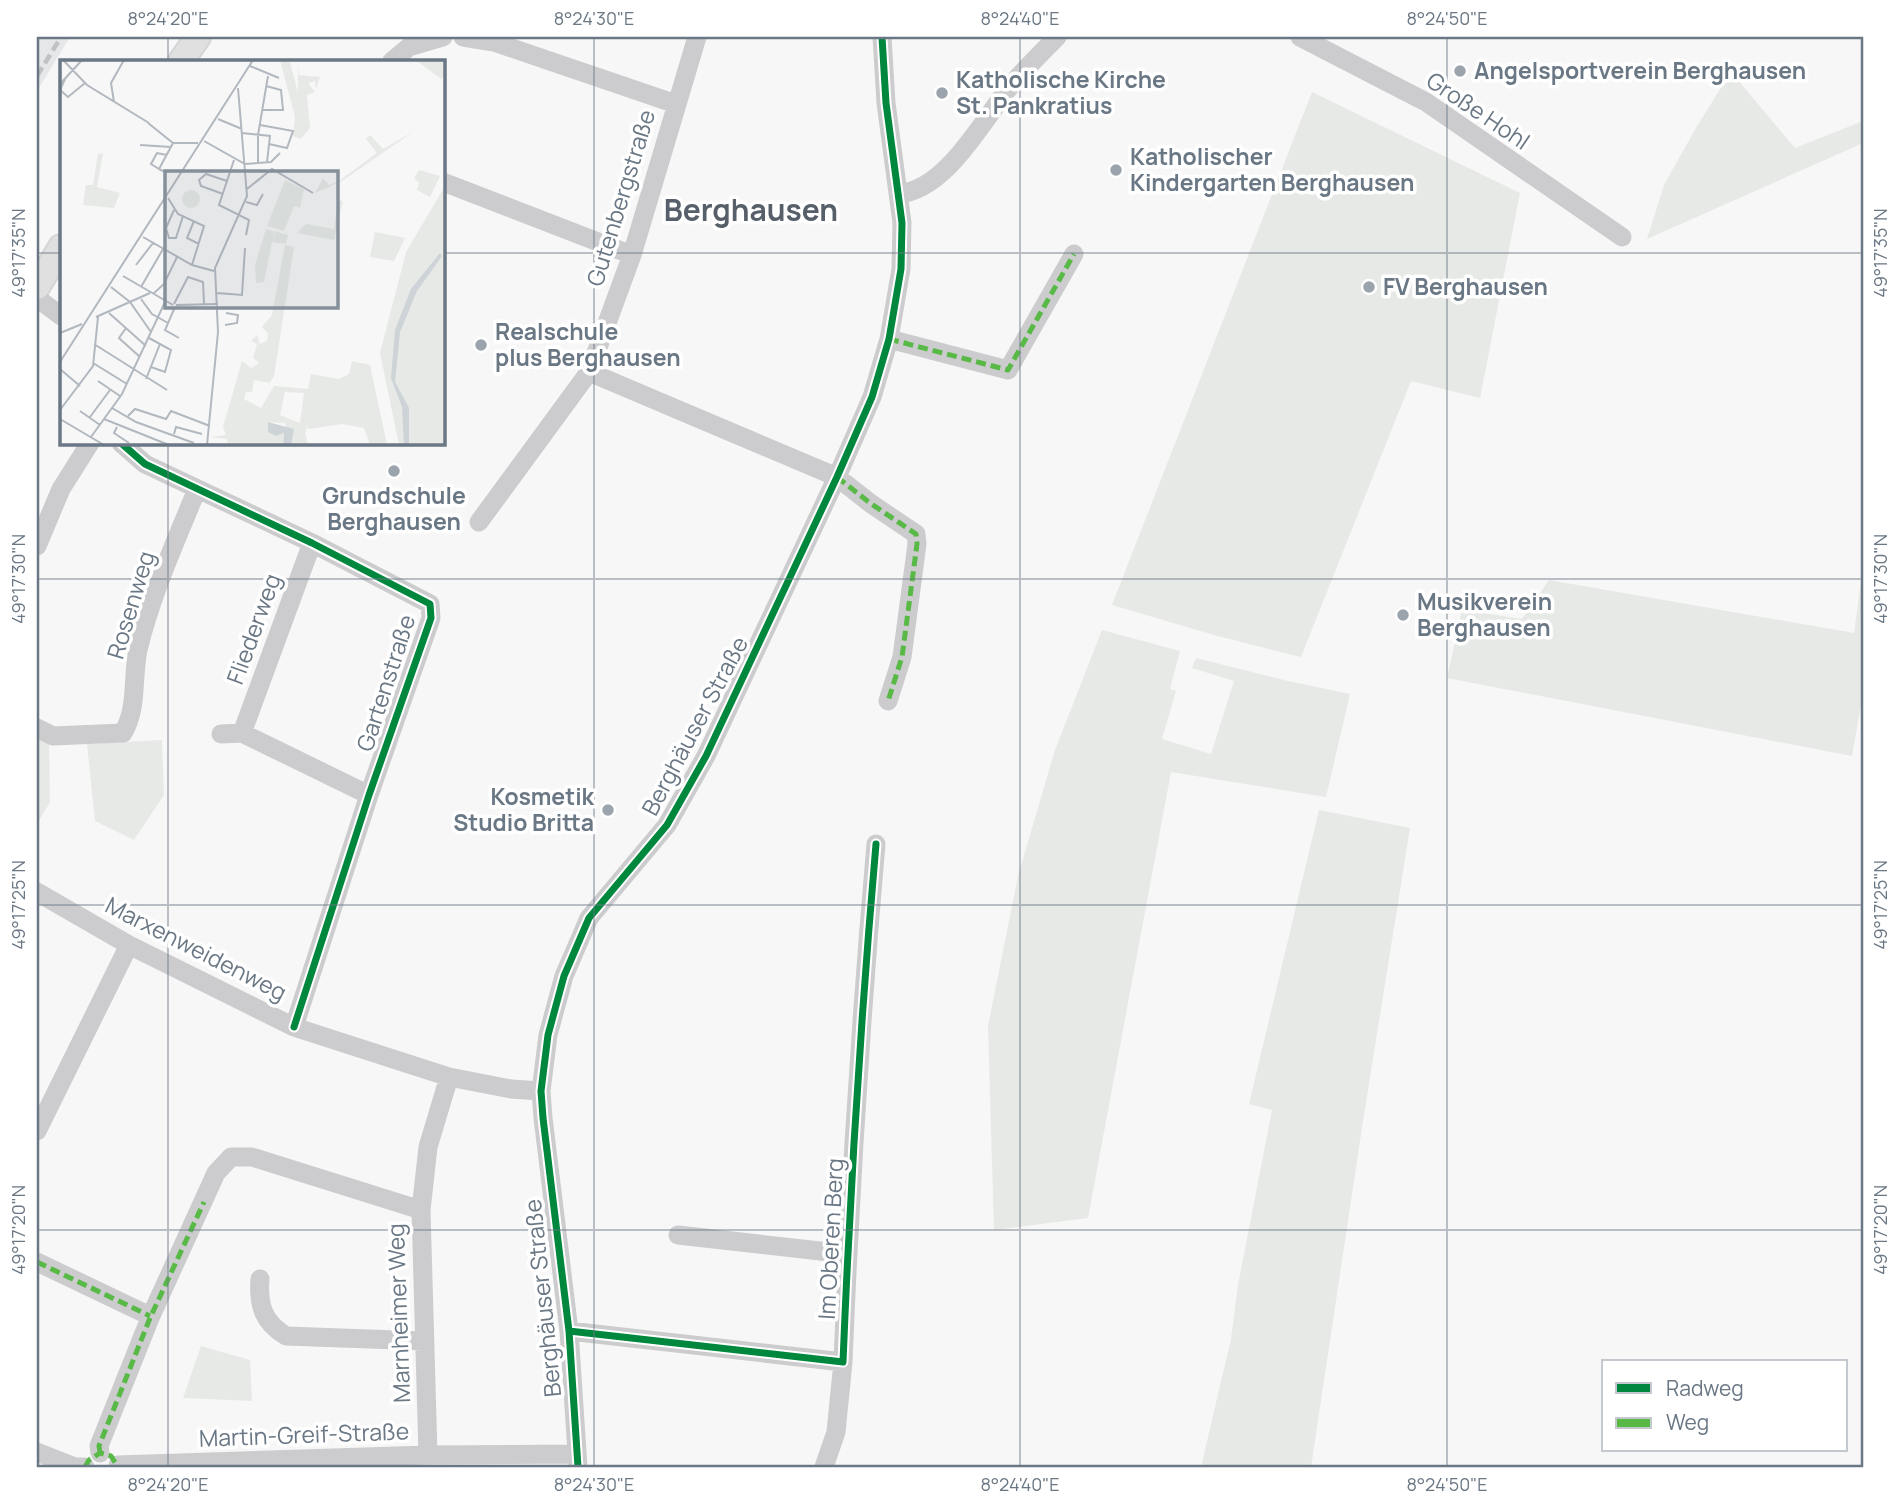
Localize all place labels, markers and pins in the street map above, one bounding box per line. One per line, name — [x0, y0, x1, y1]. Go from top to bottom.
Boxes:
place label: Angelsportverein Berghausen — [1474, 54, 1806, 86]
place label: Katholische Kirche St. Pankratius — [956, 63, 1166, 121]
marker: Angelsportverein Berghausen — [1452, 63, 1468, 79]
marker: Katholische Kirche St. Pankratius — [934, 85, 950, 101]
place label: Katholischer Kindergarten Berghausen — [1130, 140, 1414, 198]
marker: Katholischer Kindergarten Berghausen — [1108, 162, 1124, 178]
place label: FV Berghausen — [1383, 270, 1548, 302]
marker: FV Berghausen — [1361, 279, 1377, 295]
place label: Realschule plus Berghausen — [495, 315, 681, 373]
marker: Realschule plus Berghausen — [473, 337, 489, 353]
marker: Grundschule Berghausen — [386, 463, 402, 479]
place label: Grundschule Berghausen — [322, 479, 466, 537]
place label: Musikverein Berghausen — [1417, 585, 1552, 643]
marker: Musikverein Berghausen — [1395, 607, 1411, 623]
place label: Kosmetik Studio Britta — [453, 780, 595, 838]
marker: Kosmetik Studio Britta — [600, 802, 616, 818]

